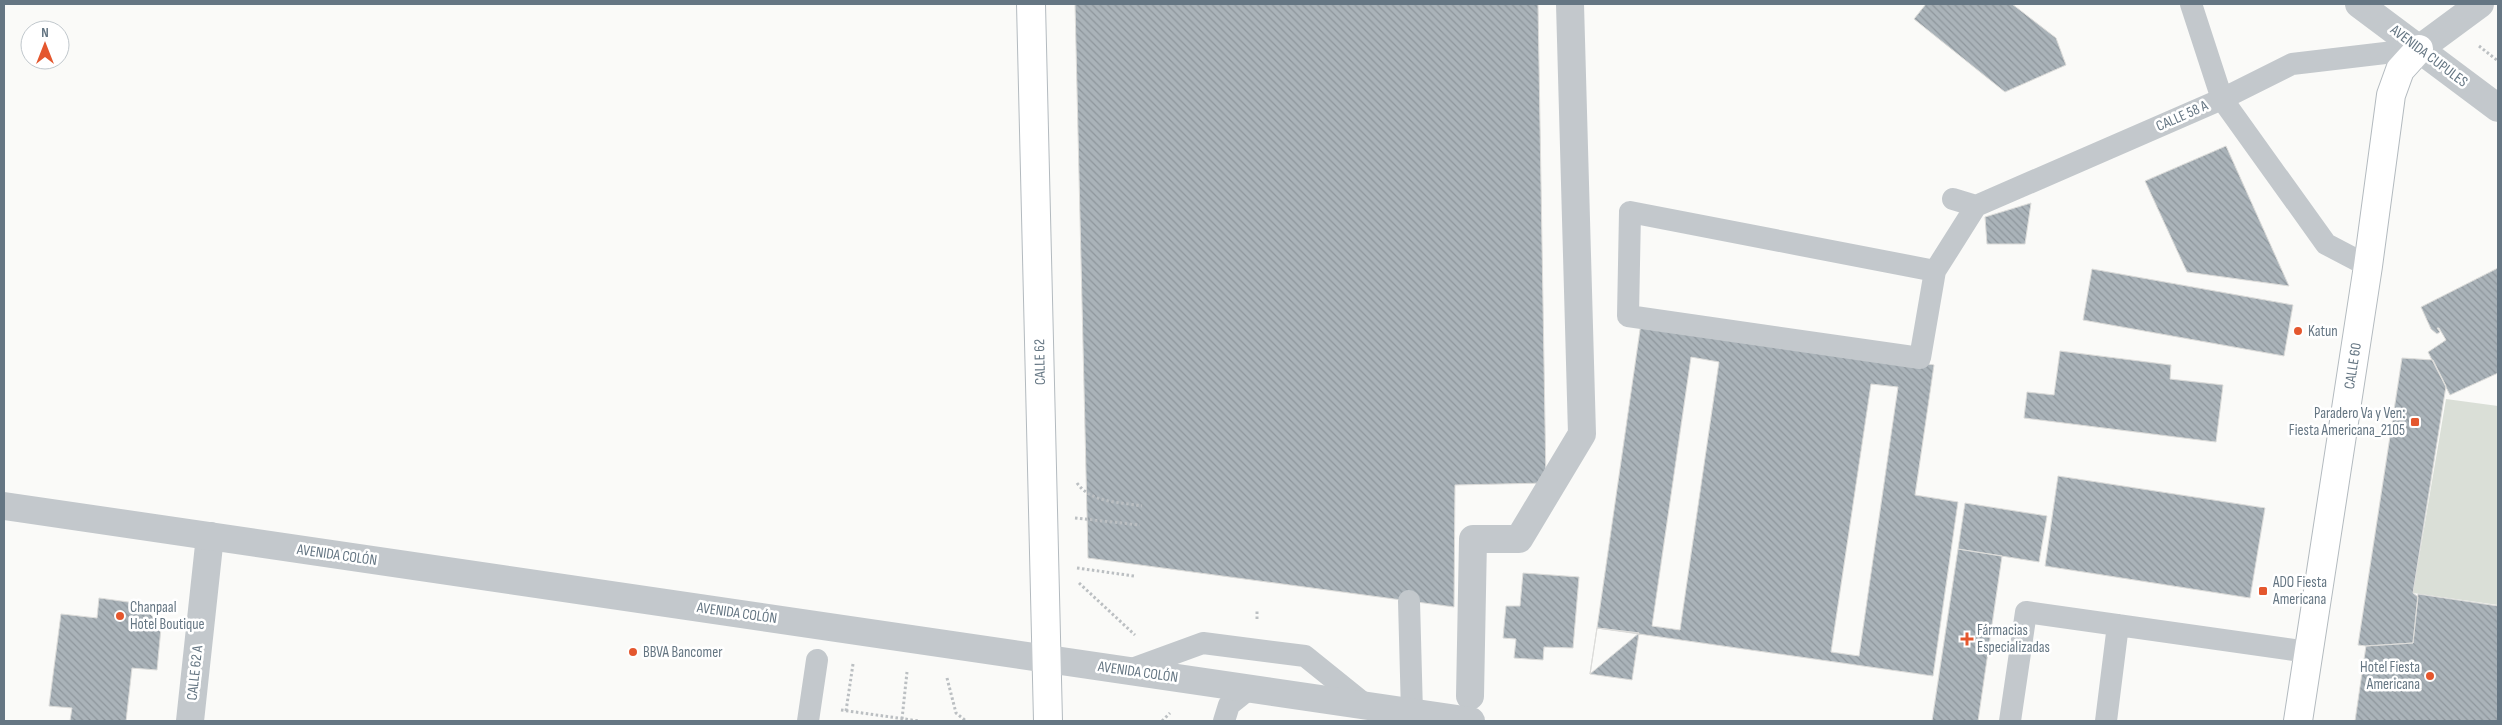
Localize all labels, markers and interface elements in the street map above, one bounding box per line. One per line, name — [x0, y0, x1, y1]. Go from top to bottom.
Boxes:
north arrow — [20, 20, 70, 70]
street label: AVENIDA CUPULES — [2386, 20, 2472, 91]
text: N — [41, 24, 49, 41]
street label: CALLE 58 A — [2153, 96, 2211, 136]
place label: Katun — [2308, 322, 2338, 341]
marker: Katun — [2292, 325, 2304, 337]
street label: CALLE 62 — [1030, 339, 1050, 385]
street label: CALLE 60 — [2340, 341, 2366, 391]
place label: Paradero Va y Ven: Fiesta Americana_2105 — [2289, 404, 2405, 440]
marker: Paradero Va y Ven: Fiesta Americana_2105 — [2409, 416, 2421, 428]
street label: AVENIDA COLÓN — [295, 540, 378, 570]
place label: ADO Fiesta Americana — [2272, 573, 2327, 609]
marker: ADO Fiesta Americana — [2257, 585, 2269, 597]
place label: Chanpaal Hotel Boutique — [130, 598, 205, 634]
street label: AVENIDA COLÓN — [695, 598, 778, 628]
marker: Chanpaal Hotel Boutique — [114, 610, 126, 622]
place label: Fármacias Especializadas — [1977, 621, 2050, 657]
marker: Fármacias Especializadas — [1961, 633, 1973, 645]
place label: BBVA Bancomer — [643, 643, 723, 662]
street label: CALLE 62 A — [183, 644, 207, 701]
marker: BBVA Bancomer — [627, 646, 639, 658]
street label: AVENIDA COLÓN — [1096, 657, 1179, 687]
place label: Hotel Fiesta Americana — [2360, 658, 2420, 694]
marker: Hotel Fiesta Americana — [2424, 670, 2436, 682]

